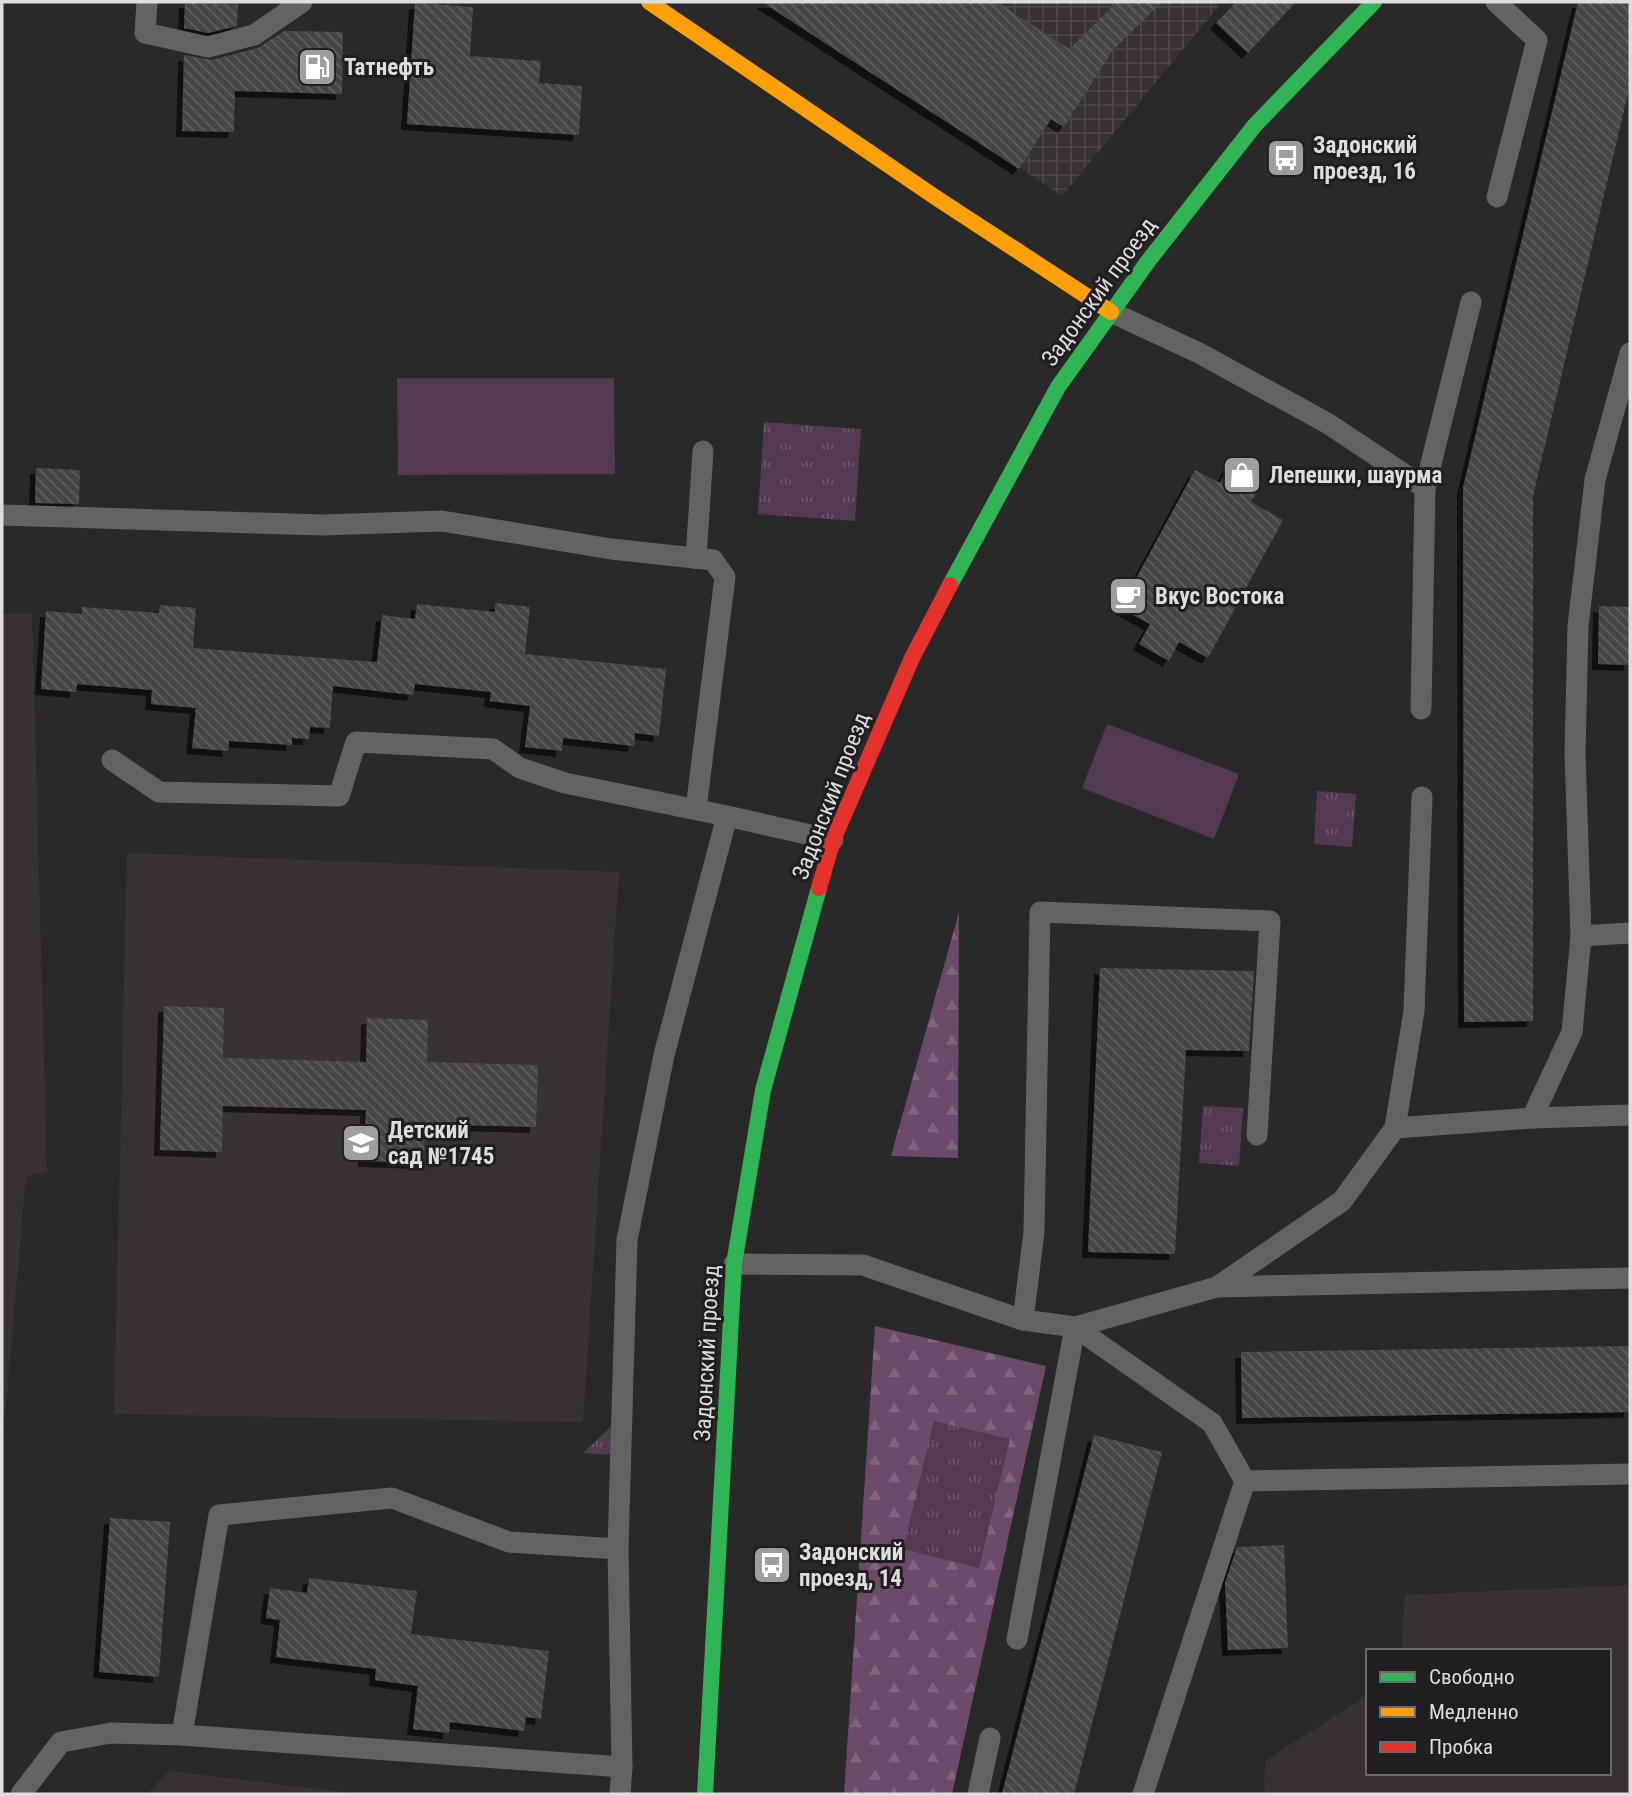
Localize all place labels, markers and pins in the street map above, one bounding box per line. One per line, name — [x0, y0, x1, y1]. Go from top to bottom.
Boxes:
fuel station icon: Татнефть — [296, 46, 338, 88]
place label: Татнефть — [344, 54, 434, 81]
place label: Задонский проезд, 16 — [1313, 132, 1417, 185]
bus stop icon: Задонский проезд, 16 — [1265, 137, 1307, 179]
shop icon: Лепешки, шаурма — [1221, 454, 1263, 496]
place label: Лепешки, шаурма — [1269, 462, 1442, 489]
cafe icon: Вкус Востока — [1107, 575, 1149, 617]
place label: Вкус Востока — [1155, 583, 1285, 610]
place label: Детский сад №1745 — [388, 1117, 494, 1170]
school or university icon: Детский сад №1745 — [340, 1122, 382, 1164]
place label: Задонский проезд, 14 — [799, 1539, 903, 1592]
bus stop icon: Задонский проезд, 14 — [751, 1544, 793, 1586]

